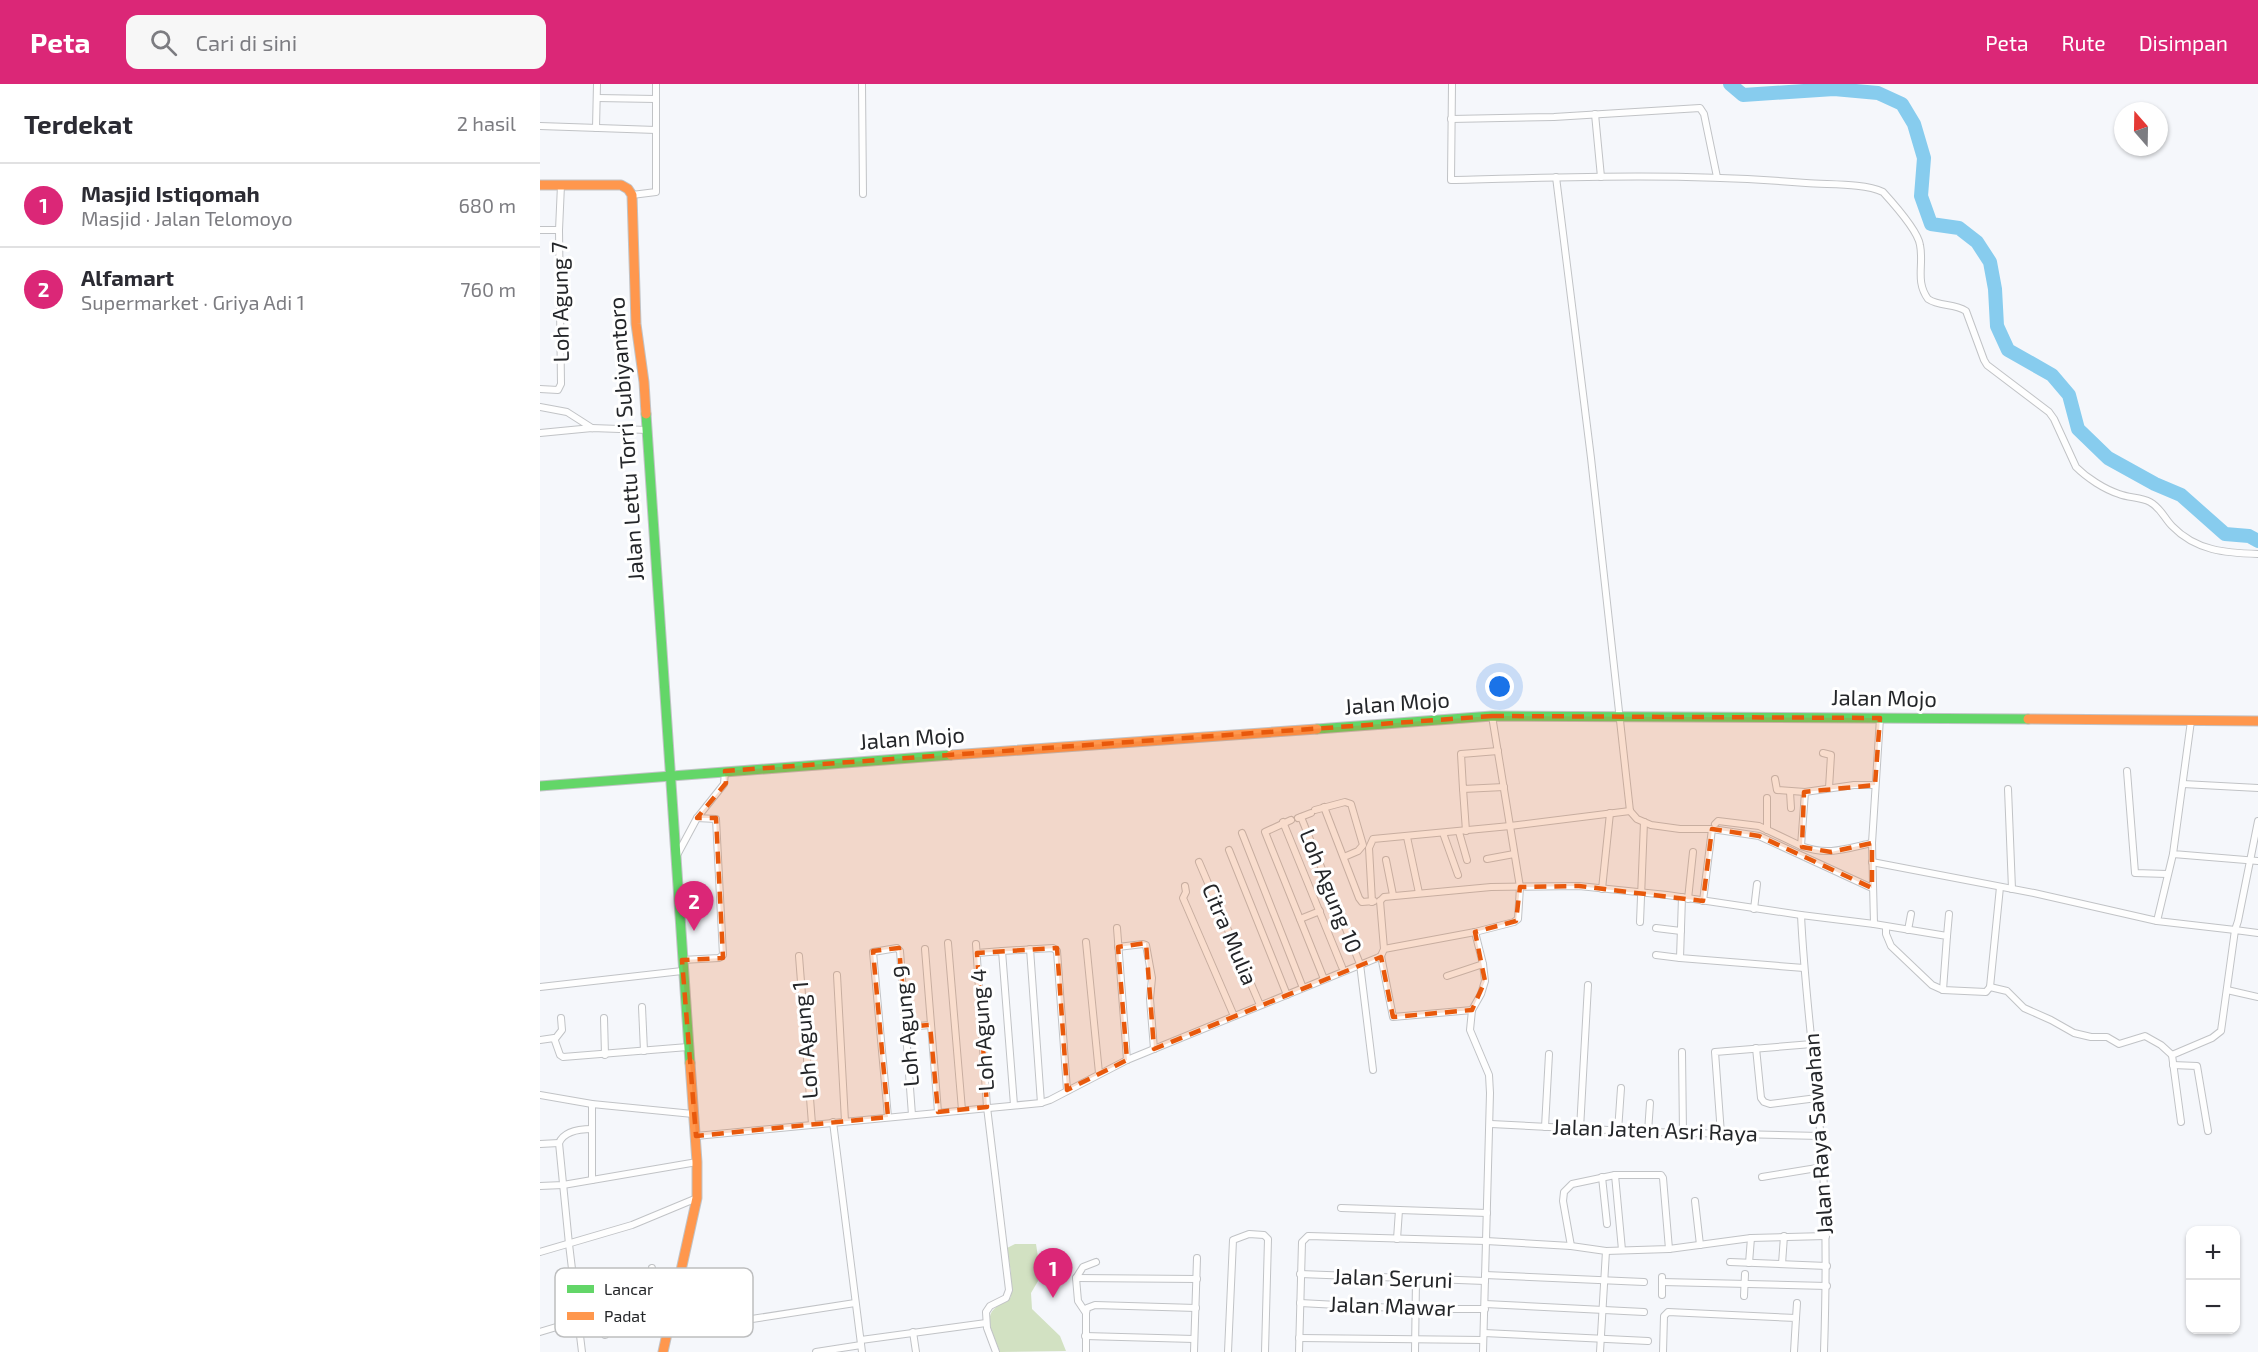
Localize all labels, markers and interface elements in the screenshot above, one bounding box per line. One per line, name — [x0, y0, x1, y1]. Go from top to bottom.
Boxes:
search box — [126, 15, 546, 69]
text: Peta — [30, 25, 90, 59]
icon: search — [147, 26, 180, 59]
text: Cari di sini — [195, 29, 297, 55]
text: Peta — [1985, 30, 2028, 55]
text: Rute — [2061, 30, 2106, 55]
text: Disimpan — [2139, 30, 2228, 55]
north arrow — [2114, 102, 2168, 156]
text: Terdekat — [24, 108, 133, 139]
text: 2 hasil — [457, 111, 516, 135]
text: Masjid Istiqomah — [81, 180, 260, 206]
text: 1 — [39, 193, 48, 217]
text: 680 m — [458, 193, 516, 217]
text: Masjid · Jalan Telomoyo — [81, 206, 293, 230]
street label: Loh Agung 7 — [545, 241, 573, 363]
text: Alfamart — [81, 264, 174, 290]
text: 2 — [38, 277, 49, 301]
text: 760 m — [460, 277, 516, 301]
text: Supermarket · Griya Adi 1 — [81, 290, 305, 314]
street label: Jalan Lettu Torri Subiyantoro — [602, 296, 648, 582]
your location — [1485, 672, 1514, 701]
street label: Jalan Mojo — [1831, 683, 1937, 712]
street label: Jalan Mojo — [1343, 685, 1451, 720]
street label: Jalan Mojo — [858, 720, 966, 755]
street label: Loh Agung 10 — [1295, 825, 1369, 956]
street label: Citra Mulia — [1198, 879, 1264, 988]
pin: 2 — [674, 882, 714, 931]
street label: Loh Agung 9 — [887, 964, 923, 1088]
street label: Loh Agung 4 — [964, 968, 998, 1092]
street label: Loh Agung 1 — [786, 980, 822, 1100]
street label: Jalan Raya Sawahan — [1797, 1032, 1837, 1236]
street label: Jalan Jaten Asri Raya — [1552, 1112, 1758, 1146]
map controls — [2186, 1226, 2240, 1334]
button: + — [2186, 1226, 2240, 1280]
pin: 1 — [1034, 1248, 1072, 1298]
street label: Jalan Seruni — [1333, 1262, 1453, 1292]
legend — [555, 1268, 753, 1337]
text: Lancar — [604, 1279, 654, 1298]
button: − — [2186, 1280, 2240, 1334]
street label: Jalan Mawar — [1329, 1290, 1456, 1320]
text: Padat — [604, 1306, 646, 1325]

